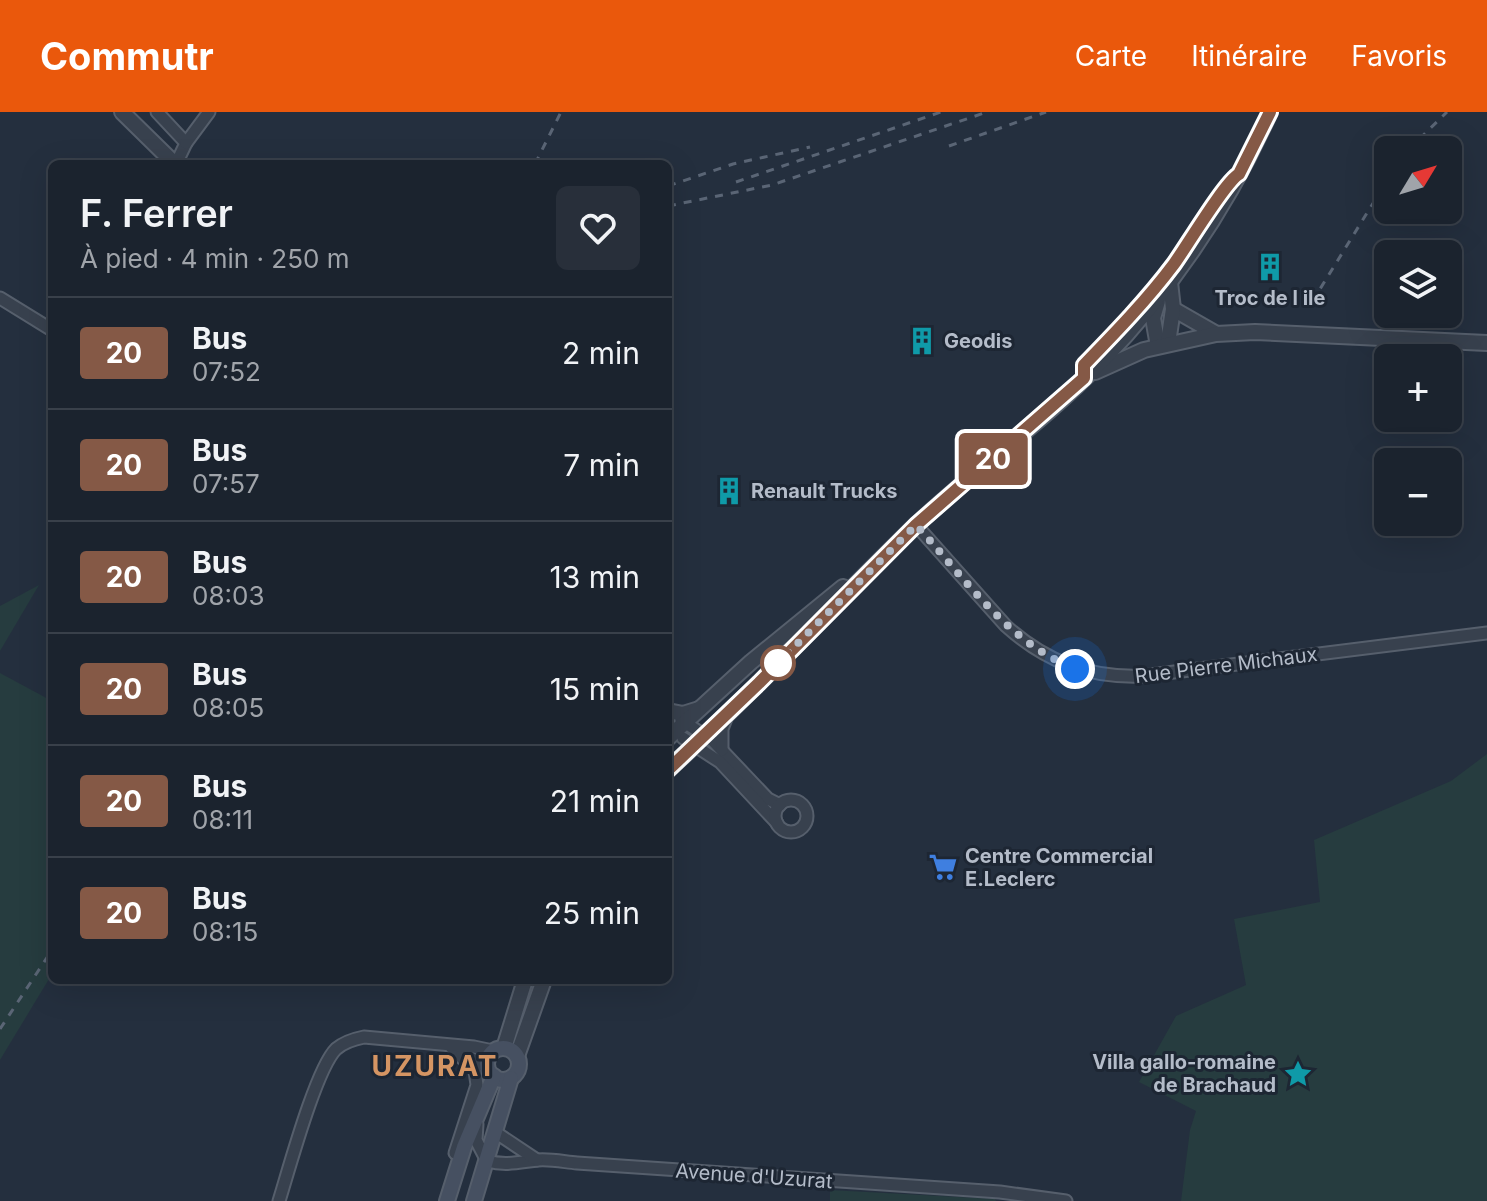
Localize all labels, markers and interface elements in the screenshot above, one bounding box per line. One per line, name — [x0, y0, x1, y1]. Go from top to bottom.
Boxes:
text: Commutr — [40, 33, 214, 79]
text: Carte — [1075, 39, 1147, 73]
text: Itinéraire — [1191, 39, 1307, 73]
text: Favoris — [1351, 39, 1447, 73]
north arrow — [1374, 136, 1462, 224]
map controls — [1374, 136, 1462, 536]
button: heart — [556, 186, 640, 270]
text: F. Ferrer — [80, 190, 233, 236]
button: layers — [1374, 240, 1462, 328]
text: À pied · 4 min · 250 m — [80, 243, 349, 274]
building icon: Troc de l ile — [1255, 252, 1285, 282]
place label: Troc de l ile — [1215, 286, 1325, 310]
text: Bus — [192, 320, 247, 356]
building icon: Geodis — [907, 326, 937, 356]
place label: Geodis — [944, 329, 1012, 353]
text: 2 min — [562, 335, 640, 371]
text: 20 — [106, 336, 142, 370]
button: + — [1374, 344, 1462, 432]
text: 07:52 — [192, 356, 261, 387]
text: Bus — [192, 432, 247, 468]
line badge: 20 — [957, 433, 1029, 485]
text: 20 — [975, 442, 1011, 476]
text: 7 min — [563, 447, 640, 483]
text: 20 — [106, 448, 142, 482]
button: − — [1374, 448, 1462, 536]
text: 07:57 — [192, 468, 260, 499]
building icon: Renault Trucks — [714, 476, 744, 506]
place label: Renault Trucks — [751, 479, 897, 503]
text: Bus — [192, 544, 247, 580]
text: 13 min — [550, 559, 640, 595]
text: 20 — [106, 560, 142, 594]
text: 08:03 — [192, 580, 264, 611]
street label: Rue Pierre Michaux — [1133, 642, 1319, 688]
unlabelled marker — [761, 646, 795, 680]
your location — [1055, 649, 1095, 689]
text: Bus — [192, 656, 247, 692]
text: 15 min — [550, 671, 640, 707]
text: 20 — [106, 672, 142, 706]
text: 08:05 — [192, 692, 264, 723]
text: Bus — [192, 768, 247, 804]
text: 21 min — [550, 783, 640, 819]
text: 20 — [106, 784, 142, 818]
text: 08:11 — [192, 804, 253, 835]
place label: Centre Commercial E.Leclerc — [965, 844, 1153, 891]
supermarket icon: Centre Commercial E.Leclerc — [928, 852, 958, 882]
text: Bus — [192, 880, 247, 916]
text: 25 min — [544, 895, 640, 931]
text: 20 — [106, 896, 142, 930]
text: 08:15 — [192, 916, 258, 947]
district label: UZURAT — [371, 1049, 499, 1083]
place label: Villa gallo-romaine de Brachaud — [1092, 1050, 1276, 1097]
place icon: Villa gallo-romaine de Brachaud — [1283, 1059, 1313, 1089]
street label: Avenue d'Uzurat — [675, 1159, 834, 1193]

